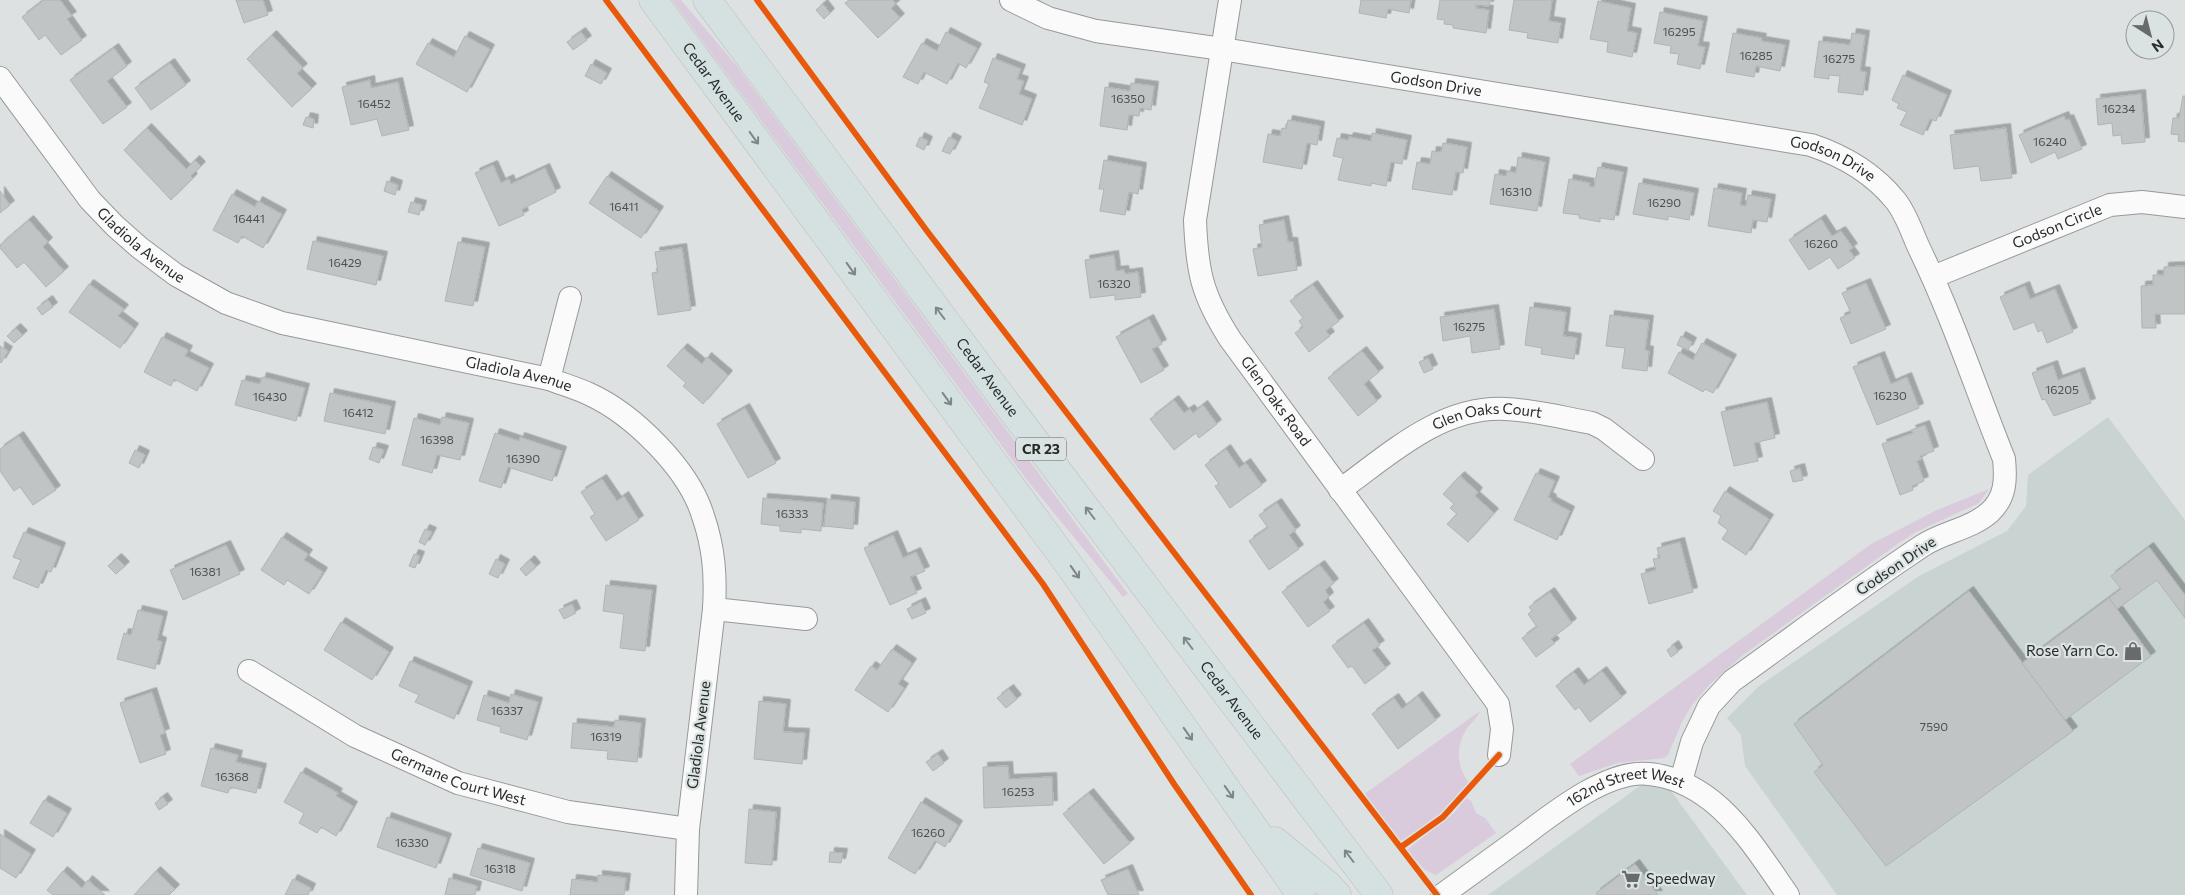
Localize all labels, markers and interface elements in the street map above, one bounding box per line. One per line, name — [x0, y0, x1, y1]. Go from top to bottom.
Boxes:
north arrow — [2125, 10, 2175, 60]
house number: 16295 — [1662, 24, 1696, 38]
text: N — [2149, 36, 2167, 56]
street label: Cedar Avenue — [679, 38, 749, 125]
house number: 16285 — [1739, 48, 1773, 62]
house number: 16275 — [1823, 51, 1855, 65]
street label: Godson Drive — [1389, 67, 1483, 99]
house number: 16350 — [1111, 91, 1145, 105]
house number: 16452 — [357, 96, 391, 110]
house number: 16234 — [2102, 101, 2136, 115]
one-way arrow — [749, 131, 759, 145]
street label: Godson Drive — [1789, 132, 1880, 185]
house number: 16240 — [2033, 134, 2067, 148]
house number: 16310 — [1500, 184, 1532, 198]
house number: 16290 — [1647, 195, 1681, 209]
house number: 16411 — [609, 199, 639, 213]
street label: Godson Circle — [2009, 199, 2104, 252]
street label: Gladiola Avenue — [94, 203, 188, 286]
house number: 16441 — [233, 211, 265, 225]
house number: 16260 — [1804, 236, 1838, 250]
house number: 16429 — [328, 255, 362, 269]
one-way arrow — [846, 262, 856, 276]
house number: 16320 — [1097, 276, 1131, 290]
one-way arrow — [935, 306, 945, 320]
house number: 16275 — [1453, 319, 1485, 333]
street label: Cedar Avenue — [953, 334, 1023, 420]
street label: Gladiola Avenue — [464, 352, 575, 395]
street label: Glen Oaks Road — [1237, 352, 1315, 449]
house number: 16205 — [2045, 382, 2079, 396]
house number: 16230 — [1873, 388, 1907, 402]
house number: 16430 — [253, 389, 287, 403]
one-way arrow — [942, 392, 952, 406]
street label: Glen Oaks Court — [1429, 399, 1544, 433]
house number: 16412 — [342, 405, 374, 419]
house number: 16398 — [420, 432, 454, 446]
road number: CR 23 — [1016, 438, 1066, 460]
house number: 16390 — [506, 451, 540, 465]
house number: 16333 — [776, 506, 809, 520]
one-way arrow — [1085, 506, 1095, 520]
street label: Godson Drive — [1852, 532, 1939, 598]
house number: 16381 — [189, 564, 221, 578]
one-way arrow — [1070, 565, 1080, 579]
one-way arrow — [1183, 636, 1193, 650]
shop icon: Rose Yarn Co. — [2122, 640, 2144, 662]
place label: Rose Yarn Co. — [2026, 641, 2118, 659]
street label: Cedar Avenue — [1197, 657, 1268, 743]
street label: Gladiola Avenue — [682, 680, 714, 790]
house number: 16337 — [491, 703, 523, 717]
house number: 7590 — [1920, 719, 1948, 733]
one-way arrow — [1183, 727, 1193, 741]
house number: 16319 — [590, 729, 622, 743]
street label: Germane Court West — [388, 744, 528, 809]
street label: 162nd Street West — [1563, 764, 1688, 810]
house number: 16368 — [215, 769, 249, 783]
house number: 16253 — [1002, 784, 1035, 798]
one-way arrow — [1224, 785, 1234, 799]
house number: 16260 — [911, 825, 945, 839]
house number: 16330 — [395, 835, 429, 849]
one-way arrow — [1344, 849, 1354, 863]
house number: 16318 — [484, 861, 516, 875]
supermarket icon: Speedway — [1620, 868, 1642, 890]
place label: Speedway — [1646, 869, 1716, 887]

